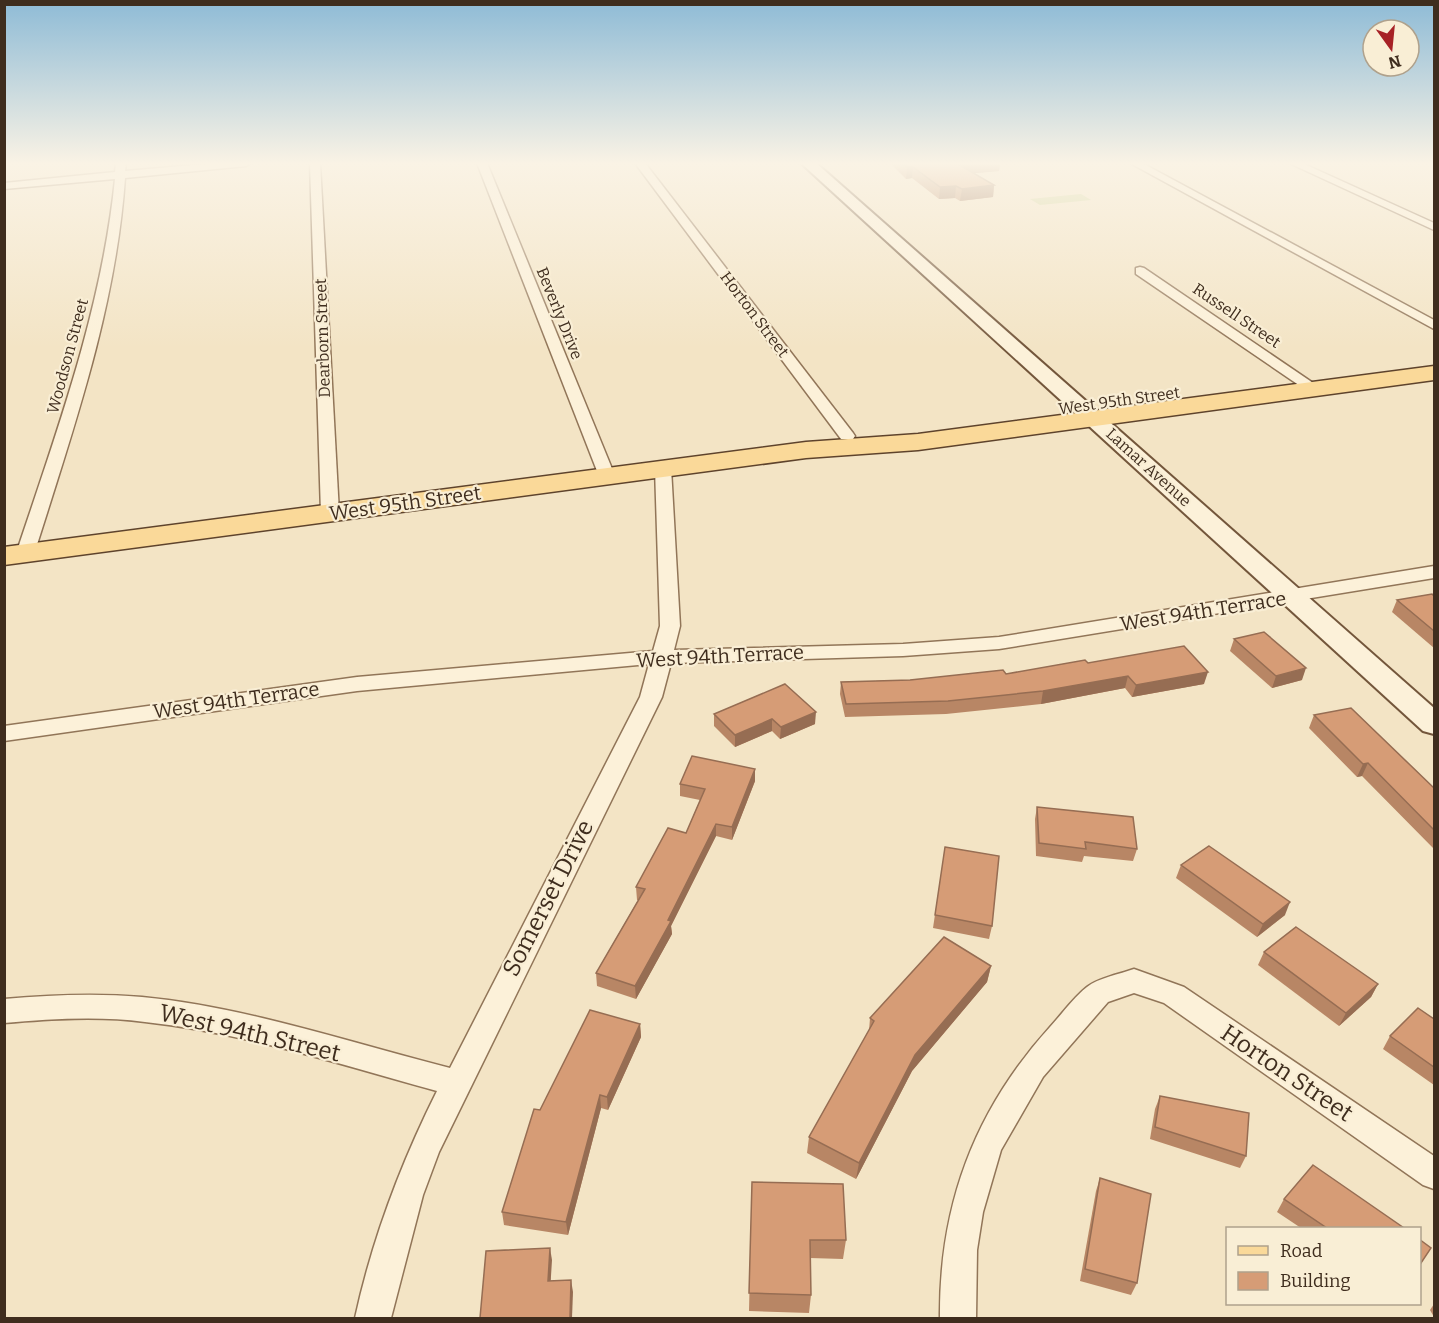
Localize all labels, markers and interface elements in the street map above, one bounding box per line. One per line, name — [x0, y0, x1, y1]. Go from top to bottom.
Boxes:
north arrow — [1361, 18, 1421, 78]
text: N — [1386, 51, 1403, 73]
street label: Beverly Drive — [532, 264, 587, 362]
street label: Horton Street — [716, 268, 793, 361]
street label: Dearborn Street — [311, 278, 334, 398]
street label: Russell Street — [1189, 279, 1284, 352]
street label: Woodson Street — [43, 296, 92, 416]
street label: West 95th Street — [1057, 383, 1181, 418]
street label: Lamar Avenue — [1102, 424, 1195, 511]
street label: West 95th Street — [328, 480, 482, 526]
street label: West 94th Terrace — [1118, 586, 1288, 636]
street label: West 94th Terrace — [636, 640, 804, 672]
street label: West 94th Terrace — [151, 676, 321, 724]
street label: Somerset Drive — [497, 815, 599, 981]
street label: West 94th Street — [157, 999, 344, 1068]
street label: Horton Street — [1216, 1019, 1359, 1128]
legend — [1226, 1227, 1421, 1305]
text: Road — [1280, 1240, 1323, 1262]
text: Building — [1280, 1270, 1351, 1292]

